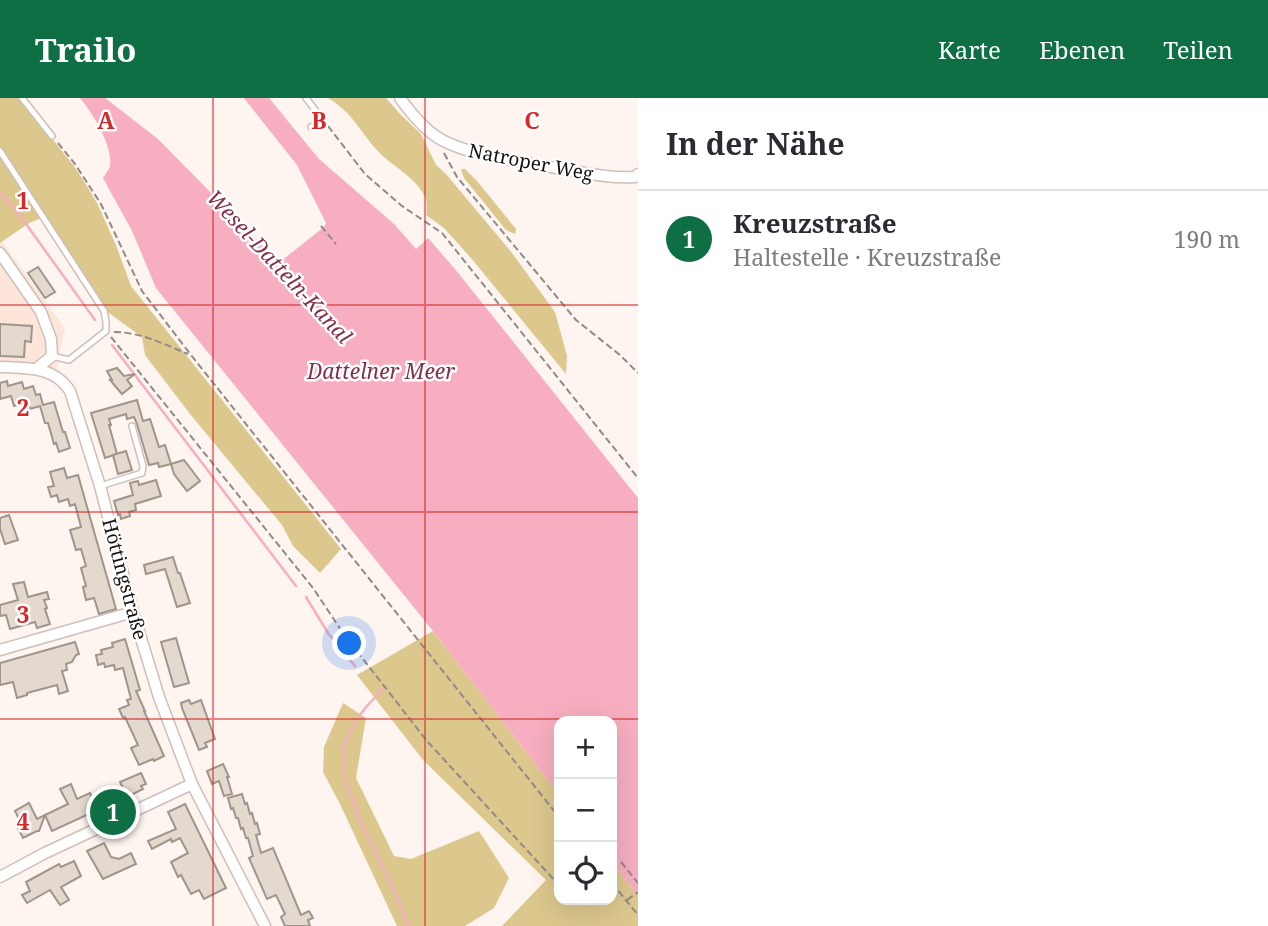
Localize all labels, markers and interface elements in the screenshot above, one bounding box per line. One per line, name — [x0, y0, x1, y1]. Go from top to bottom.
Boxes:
text: Trailo — [35, 27, 136, 72]
text: Karte — [938, 33, 1001, 66]
text: Ebenen — [1039, 33, 1125, 66]
text: Teilen — [1163, 33, 1233, 66]
text: A — [97, 104, 115, 136]
text: B — [311, 104, 327, 136]
text: C — [524, 104, 540, 136]
text: In der Nähe — [666, 123, 845, 164]
street label: Natroper Weg — [466, 137, 596, 187]
water label: Wesel-Datteln-Kanal — [201, 183, 359, 350]
text: 1 — [17, 184, 30, 216]
text: Kreuzstraße — [733, 205, 897, 241]
text: 1 — [683, 223, 696, 255]
text: 190 m — [1174, 223, 1240, 255]
text: Haltestelle · Kreuzstraße — [733, 241, 1001, 273]
water label: Dattelner Meer — [306, 357, 455, 385]
text: 2 — [17, 391, 30, 423]
street label: Höttingstraße — [96, 515, 154, 643]
text: 3 — [17, 598, 30, 630]
your location — [332, 626, 366, 660]
map controls — [554, 716, 617, 905]
button: + — [554, 716, 617, 779]
button: − — [554, 779, 617, 842]
pin: 1 — [90, 786, 136, 838]
text: 4 — [17, 805, 30, 837]
button: locate — [554, 842, 617, 905]

